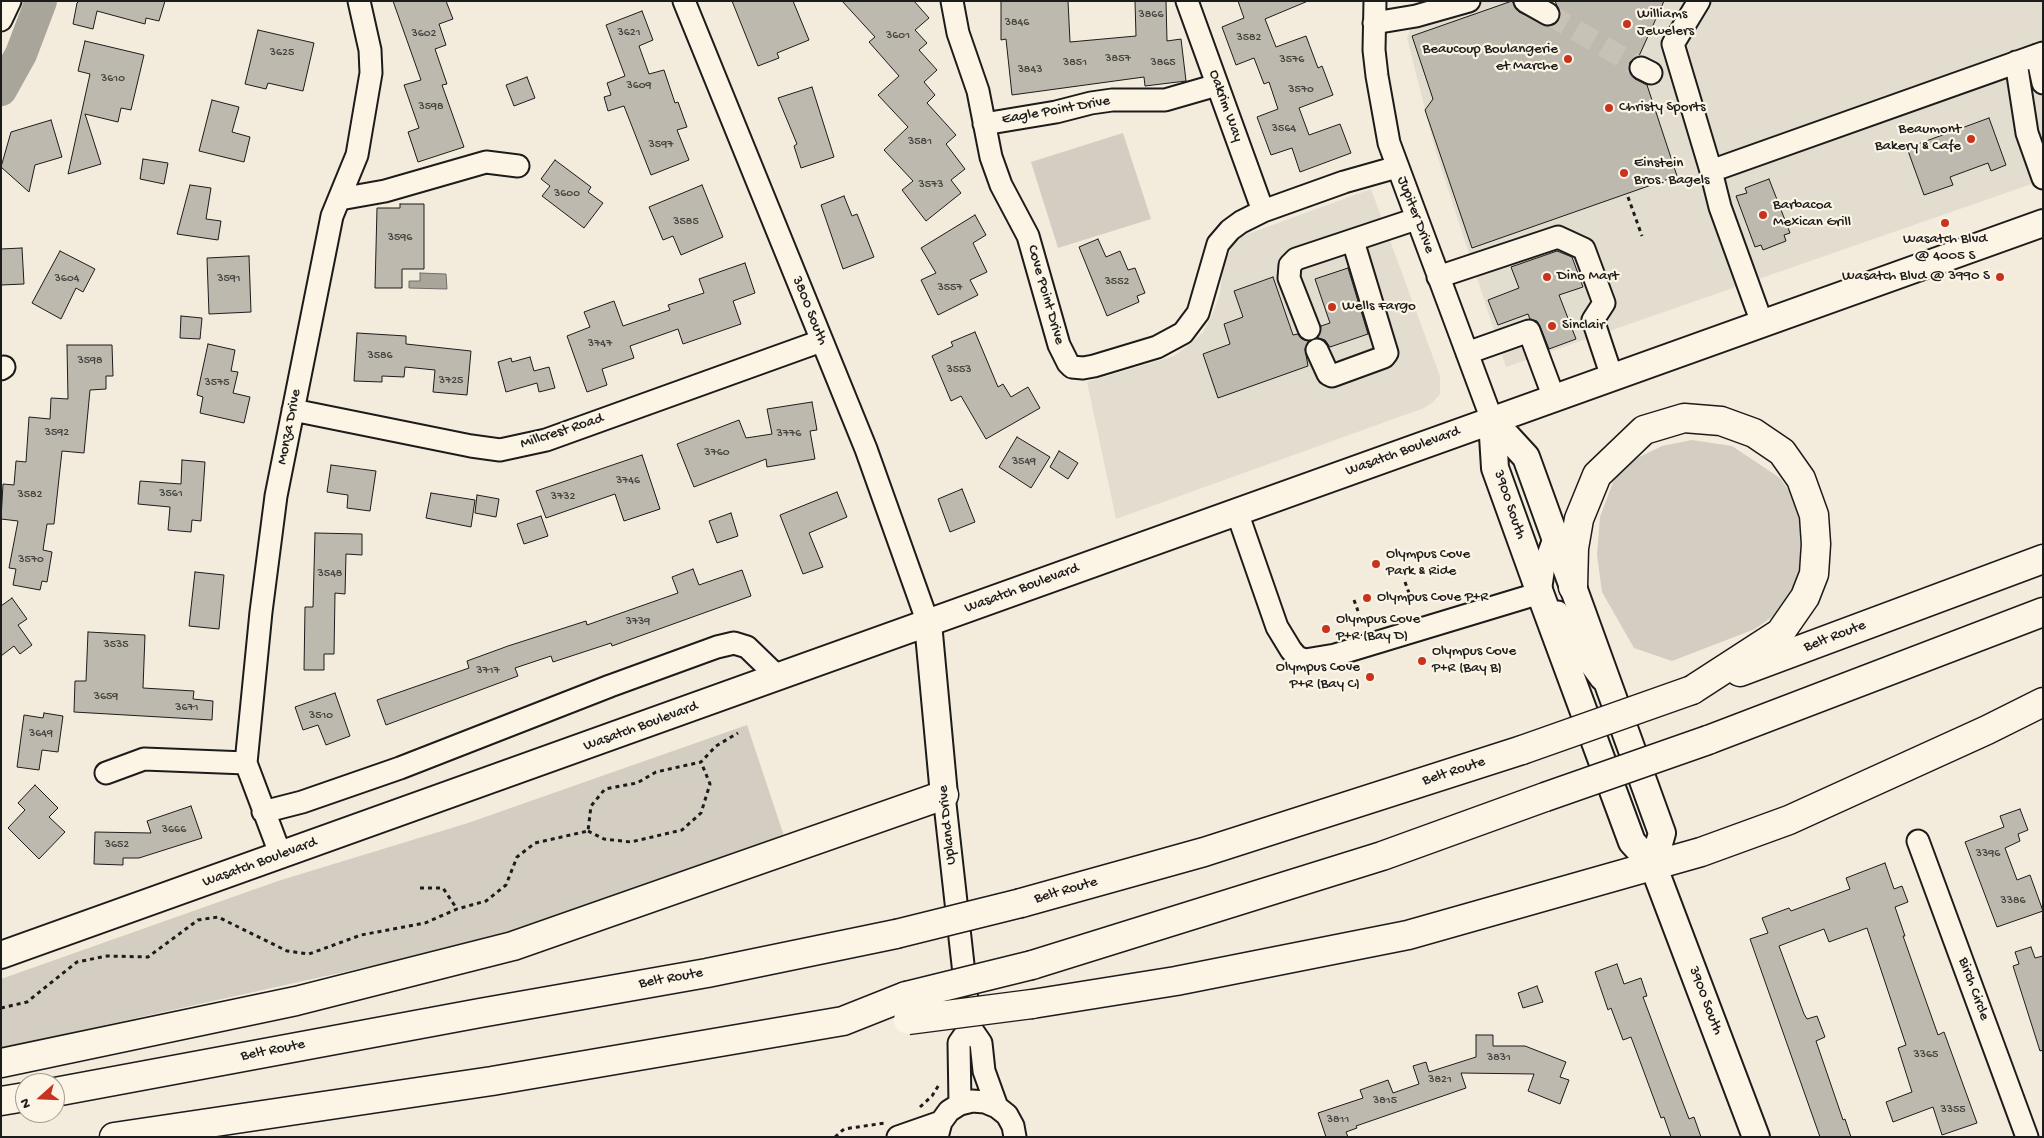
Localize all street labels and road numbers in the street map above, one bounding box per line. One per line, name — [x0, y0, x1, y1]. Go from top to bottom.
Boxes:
street label: Oakrim Way — [1204, 68, 1246, 144]
street label: Eagle Point Drive — [1000, 93, 1112, 129]
street label: Jupiter Drive — [1392, 174, 1438, 256]
street label: Cove Point Drive — [1022, 243, 1068, 347]
street label: 3800 South — [787, 274, 831, 348]
street label: Monza Drive — [274, 388, 306, 466]
street label: Millcrest Road — [518, 410, 606, 454]
street label: Wasatch Boulevard — [1343, 423, 1463, 481]
street label: 3900 South — [1489, 468, 1529, 542]
street label: Wasatch Boulevard — [962, 560, 1082, 618]
street label: Belt Route — [1801, 617, 1869, 657]
street label: Wasatch Boulevard — [581, 698, 701, 756]
street label: Belt Route — [1420, 753, 1488, 791]
street label: Upland Drive — [935, 784, 961, 866]
street label: Wasatch Boulevard — [200, 834, 320, 892]
street label: Belt Route — [1032, 873, 1100, 909]
street label: Birch Circle — [1953, 955, 1993, 1023]
street label: Belt Route — [637, 964, 705, 994]
street label: 3900 South — [1684, 964, 1726, 1038]
street label: Belt Route — [239, 1036, 307, 1066]

